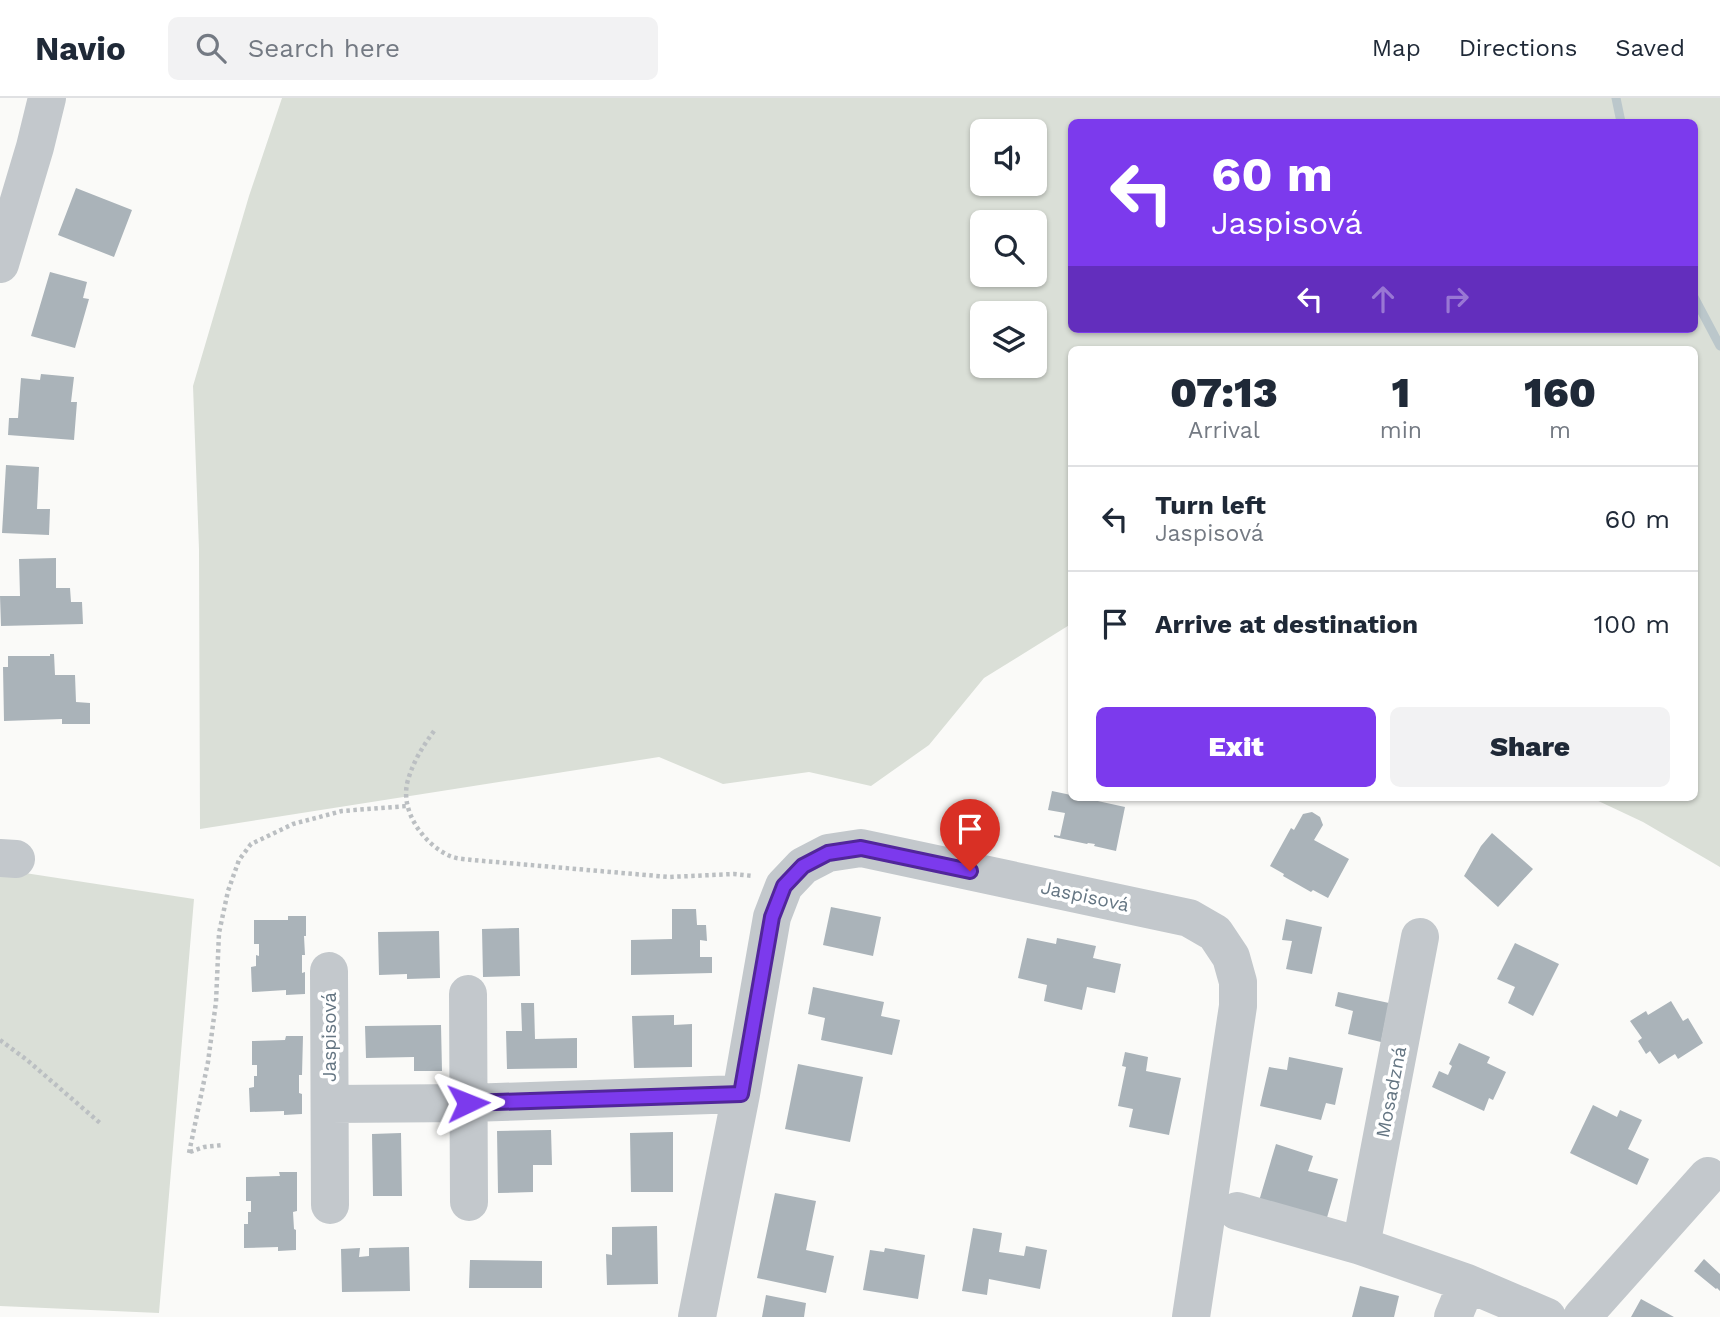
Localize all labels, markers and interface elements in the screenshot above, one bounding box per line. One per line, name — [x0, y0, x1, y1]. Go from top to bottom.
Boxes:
search box — [168, 17, 658, 80]
text: Navio — [35, 29, 126, 68]
icon: search — [192, 29, 230, 67]
text: Search here — [248, 33, 400, 63]
text: Map — [1372, 34, 1421, 62]
text: Directions — [1459, 34, 1577, 62]
text: Saved — [1615, 34, 1685, 62]
map controls — [970, 119, 1047, 378]
button: sound — [970, 119, 1047, 196]
text: 60 m — [1211, 145, 1333, 203]
icon: left — [1096, 147, 1187, 238]
text: Jaspisová — [1211, 204, 1363, 242]
button: search — [970, 210, 1047, 287]
icon: left — [1291, 280, 1329, 318]
icon: ahead — [1364, 280, 1402, 318]
icon: right — [1437, 280, 1475, 318]
button: layers — [970, 301, 1047, 378]
text: 07:13 — [1170, 368, 1278, 417]
text: 1 — [1392, 368, 1410, 417]
text: 160 — [1524, 368, 1596, 417]
text: Arrival — [1188, 417, 1260, 444]
text: min — [1380, 417, 1422, 444]
text: m — [1549, 417, 1571, 444]
text: Turn left — [1155, 490, 1266, 520]
icon: left — [1096, 500, 1134, 538]
text: 60 m — [1604, 504, 1670, 534]
text: Jaspisová — [1155, 520, 1264, 547]
icon: arrive — [1096, 605, 1134, 643]
text: Arrive at destination — [1155, 609, 1418, 639]
text: 100 m — [1594, 609, 1670, 639]
button: Exit — [1096, 707, 1376, 787]
button: Share — [1390, 707, 1670, 787]
pin — [940, 799, 1000, 871]
icon: arrive — [951, 810, 989, 848]
street label: Jaspisová — [1039, 875, 1132, 917]
street label: Jaspisová — [318, 992, 341, 1082]
street label: Mosadzná — [1371, 1044, 1411, 1140]
position arrow — [431, 1066, 505, 1140]

